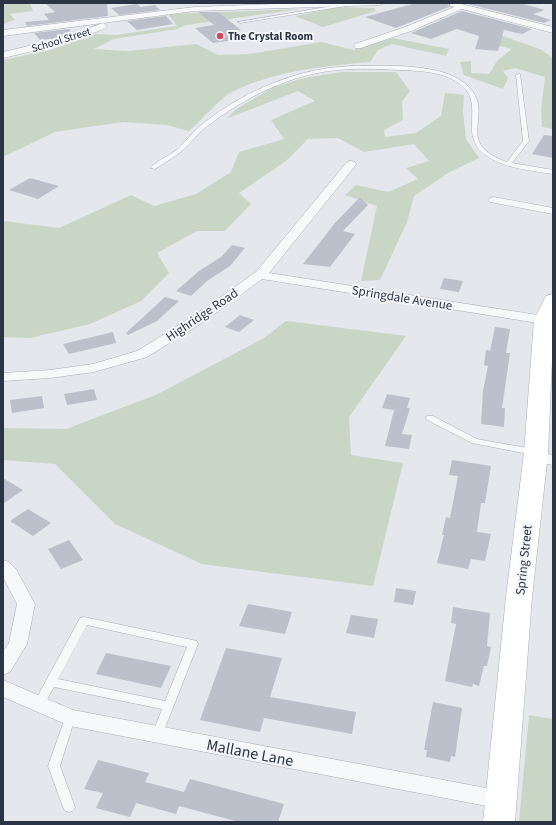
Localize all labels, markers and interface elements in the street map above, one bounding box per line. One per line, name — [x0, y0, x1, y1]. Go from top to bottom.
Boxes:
street label: School Street — [29, 24, 93, 56]
place label: The Crystal Room — [228, 29, 313, 44]
marker: The Crystal Room — [215, 31, 225, 41]
street label: Springdale Avenue — [350, 281, 454, 315]
street label: Highridge Road — [162, 284, 242, 346]
street label: Spring Street — [511, 523, 537, 596]
street label: Mallane Lane — [205, 734, 296, 772]

